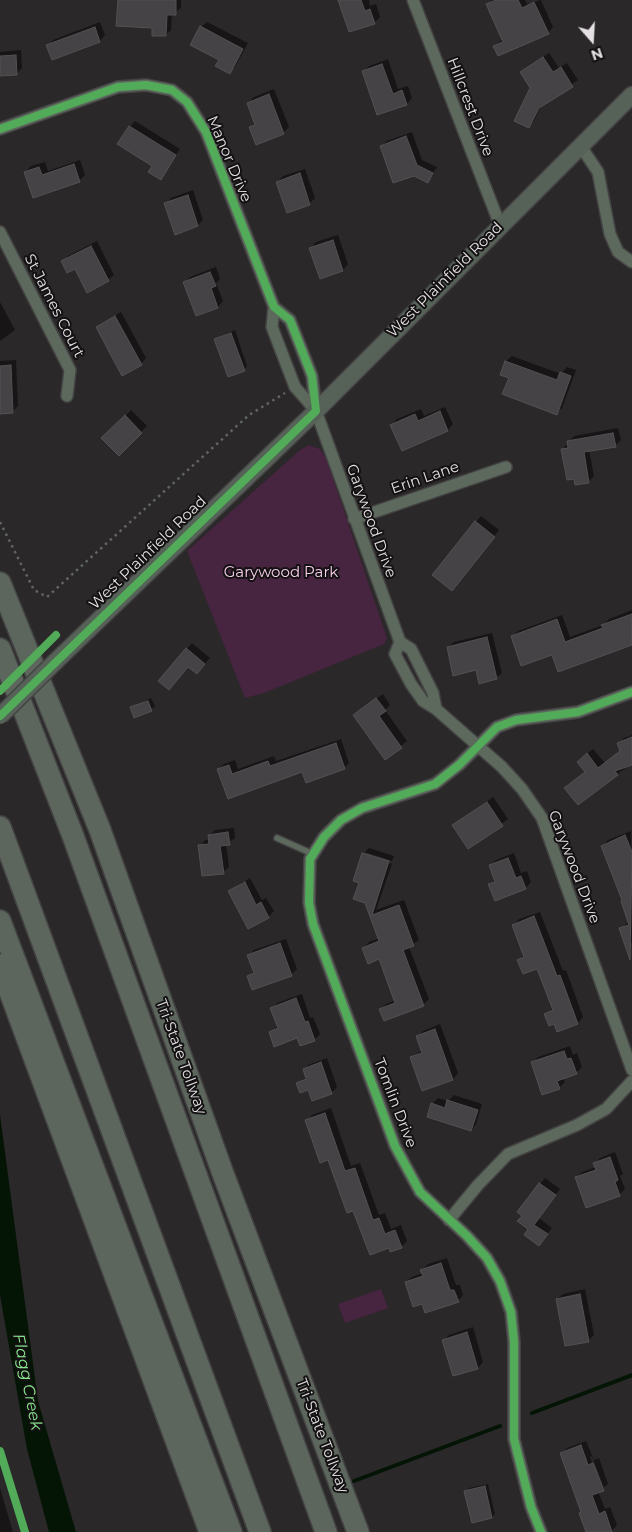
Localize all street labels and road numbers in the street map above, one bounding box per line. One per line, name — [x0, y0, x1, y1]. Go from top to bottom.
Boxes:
street label: Hillcrest Drive — [443, 55, 497, 159]
street label: Manor Drive — [203, 113, 255, 205]
street label: West Plainfield Road — [384, 219, 506, 341]
street label: St James Court — [20, 251, 88, 361]
street label: Erin Lane — [389, 458, 461, 498]
street label: Garywood Drive — [342, 462, 400, 580]
street label: West Plainfield Road — [86, 492, 210, 614]
street label: Garywood Drive — [544, 808, 604, 926]
street label: Tri-State Tollway — [152, 997, 210, 1117]
street label: Tomlin Drive — [370, 1056, 420, 1150]
street label: Tri-State Tollway — [292, 1376, 352, 1496]

